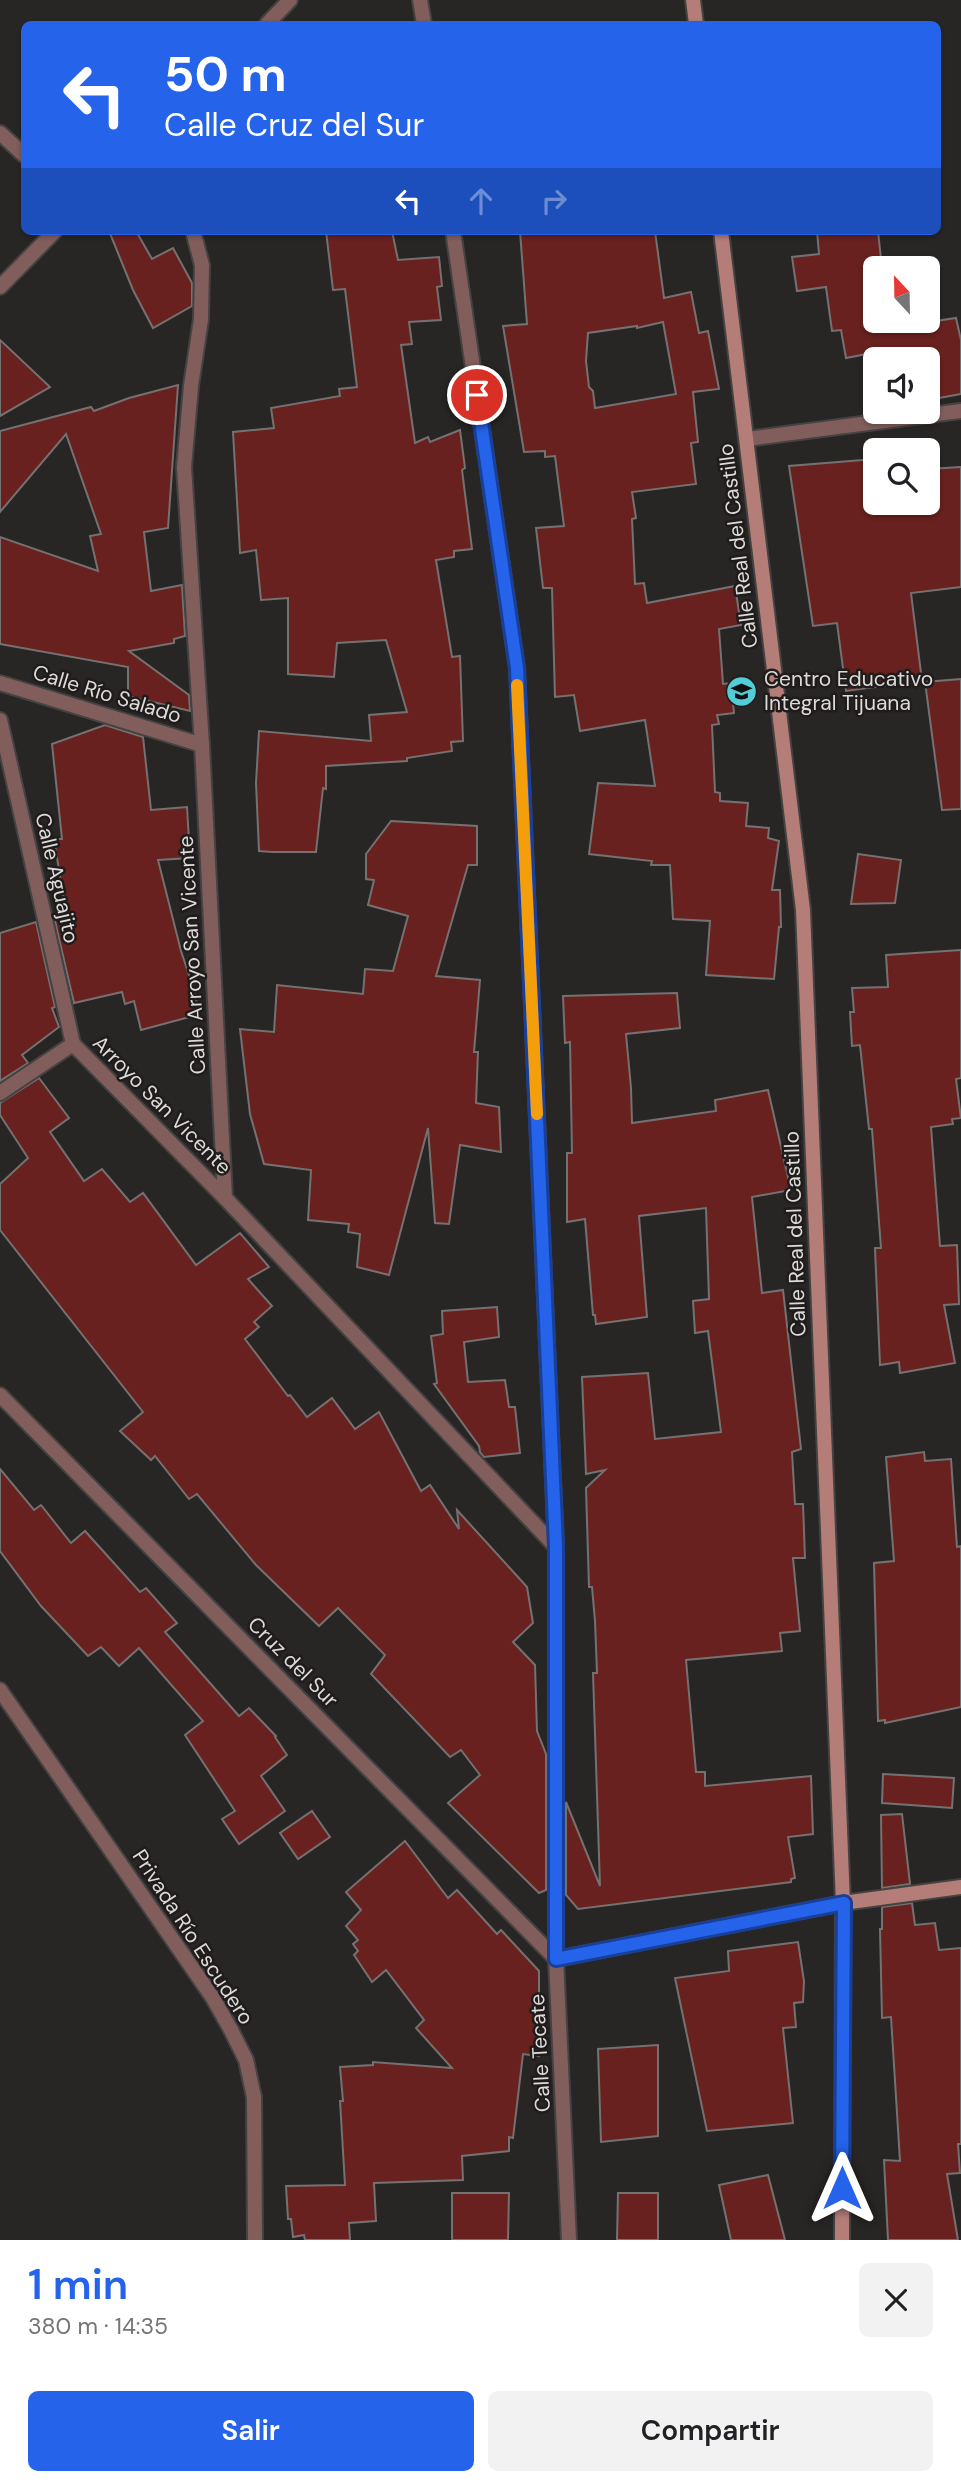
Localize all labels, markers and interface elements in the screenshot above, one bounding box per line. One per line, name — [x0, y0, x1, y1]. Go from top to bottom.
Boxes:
text: 50 m — [164, 42, 287, 106]
icon: left — [49, 49, 140, 140]
text: Calle Cruz del Sur — [164, 104, 424, 146]
icon: left — [389, 182, 427, 220]
icon: ahead — [462, 182, 500, 220]
icon: right — [535, 182, 573, 220]
north arrow — [863, 256, 940, 332]
map controls — [863, 256, 940, 515]
button: sound — [863, 347, 940, 424]
pin — [447, 365, 507, 425]
icon: arrive — [458, 376, 496, 414]
button: search — [863, 438, 940, 515]
street label: Calle Real del Castillo — [712, 442, 764, 650]
street label: Calle Río Salado — [29, 658, 185, 730]
place label: Centro Educativo Integral Tijuana — [764, 665, 933, 717]
school or university icon: Centro Educativo Integral Tijuana — [724, 674, 758, 708]
street label: Calle Aguajito — [28, 810, 86, 946]
street label: Calle Arroyo San Vicente — [172, 835, 212, 1075]
street label: Arroyo San Vicente — [86, 1029, 238, 1181]
street label: Calle Real del Castillo — [777, 1131, 813, 1337]
street label: Cruz del Sur — [242, 1611, 345, 1714]
street label: Privada Río Escudero — [126, 1844, 260, 2030]
street label: Calle Tecate — [523, 1993, 557, 2113]
position arrow — [805, 2151, 879, 2225]
text: 1 min — [28, 2257, 128, 2312]
button: close — [859, 2263, 933, 2337]
text: 380 m · 14:35 — [28, 2311, 168, 2341]
button: Salir — [28, 2391, 474, 2471]
button: Compartir — [488, 2391, 933, 2471]

